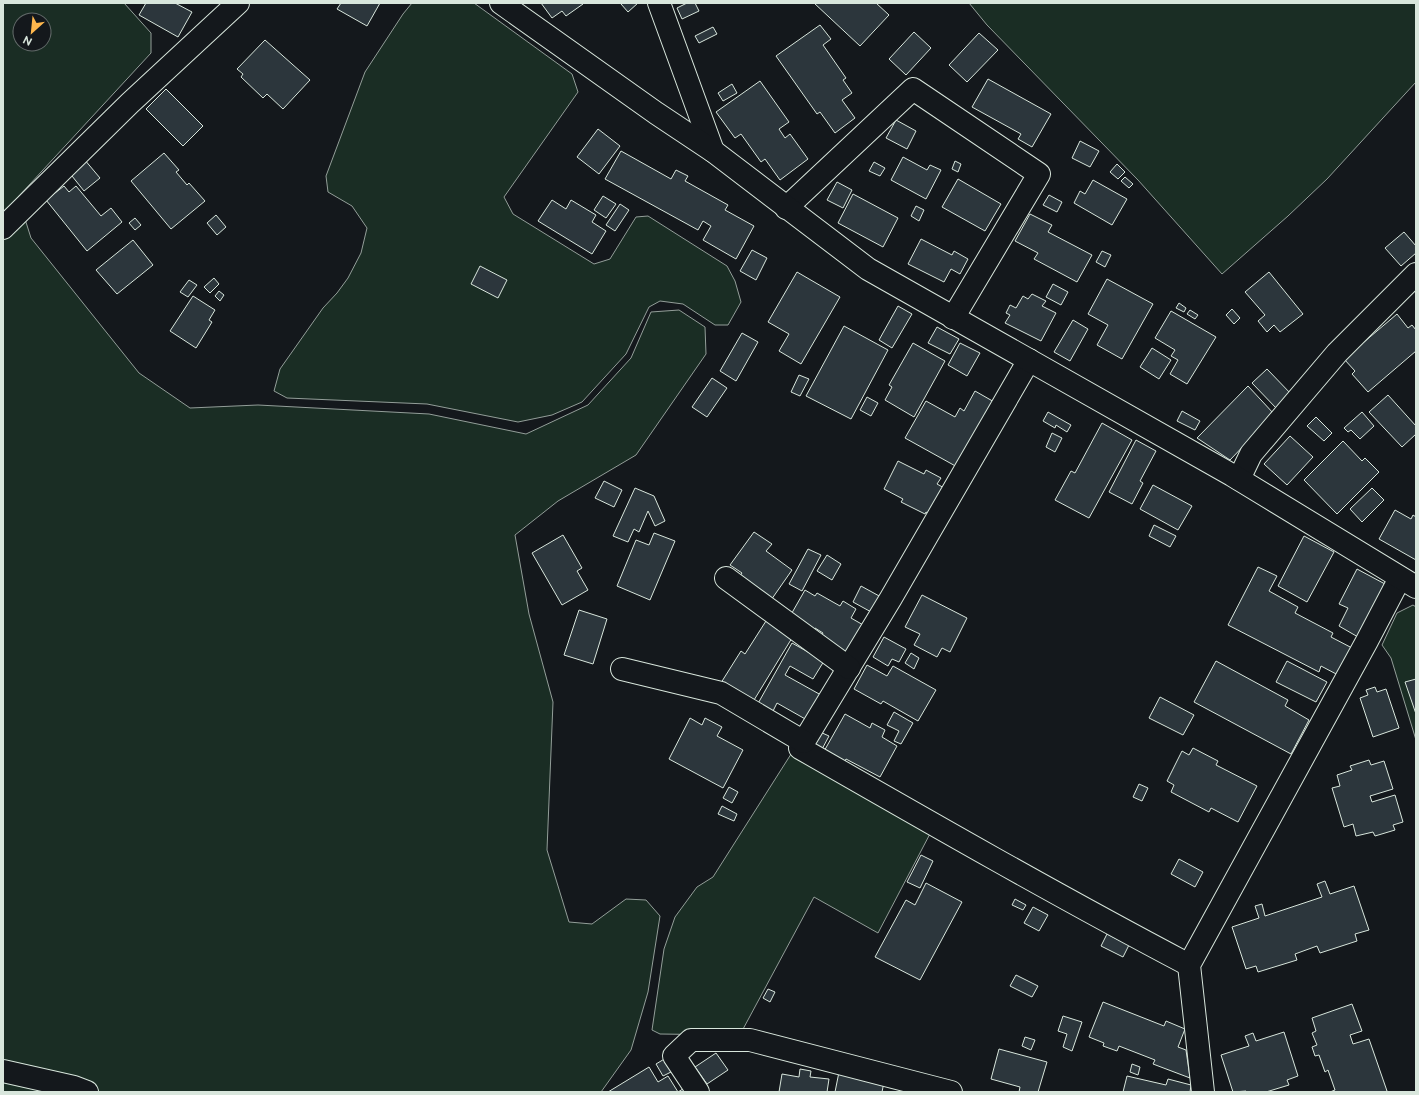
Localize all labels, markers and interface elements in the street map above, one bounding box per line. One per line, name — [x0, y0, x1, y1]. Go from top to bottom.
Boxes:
north arrow — [12, 12, 52, 52]
text: N — [21, 33, 34, 48]

